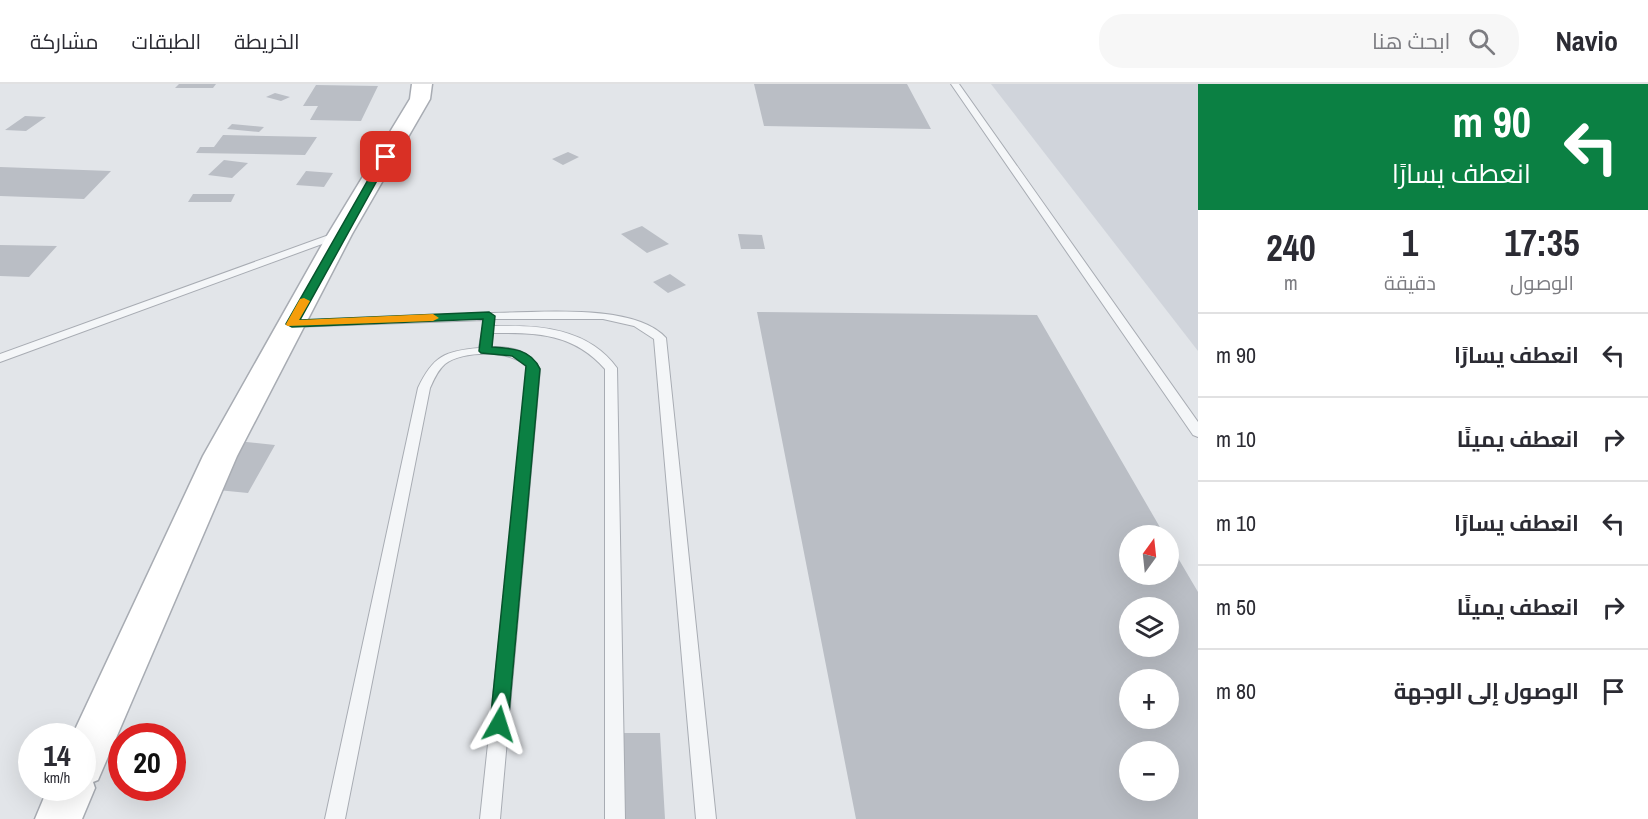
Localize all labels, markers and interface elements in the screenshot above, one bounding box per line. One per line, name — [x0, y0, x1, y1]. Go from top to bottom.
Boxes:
search box — [1099, 14, 1519, 68]
text: Navio — [1555, 22, 1618, 60]
icon: search — [1465, 25, 1498, 58]
text: ابحث هنا — [1372, 26, 1450, 56]
text: مشاركة — [30, 27, 99, 56]
text: الطبقات — [132, 27, 201, 56]
text: الخريطة — [234, 27, 300, 56]
text: 90 m — [1452, 94, 1531, 150]
icon: left — [1552, 108, 1630, 186]
pin — [360, 131, 411, 182]
icon: arrive — [369, 140, 402, 173]
text: انعطف يسارًا — [1392, 155, 1531, 191]
text: 1 — [1402, 219, 1418, 267]
text: 17:35 — [1504, 219, 1580, 267]
text: 240 — [1266, 224, 1316, 272]
text: m — [1284, 269, 1298, 296]
text: دقيقة — [1384, 269, 1436, 296]
text: الوصول — [1510, 269, 1574, 296]
icon: left — [1597, 339, 1630, 372]
text: 90 m — [1216, 340, 1256, 370]
text: انعطف يسارًا — [1454, 340, 1579, 370]
icon: right — [1597, 423, 1630, 456]
text: 10 m — [1216, 424, 1256, 454]
text: انعطف يمينًا — [1457, 424, 1579, 454]
icon: left — [1597, 507, 1630, 540]
text: 10 m — [1216, 508, 1256, 538]
text: انعطف يسارًا — [1454, 508, 1579, 538]
north arrow — [1119, 525, 1179, 585]
map controls — [1119, 525, 1179, 801]
icon: right — [1597, 591, 1630, 624]
text: 50 m — [1216, 592, 1256, 622]
text: انعطف يمينًا — [1457, 592, 1579, 622]
button: layers — [1119, 597, 1179, 657]
button: + — [1119, 669, 1179, 729]
icon: arrive — [1597, 675, 1630, 708]
text: 80 m — [1216, 676, 1256, 706]
text: الوصول إلى الوجهة — [1394, 676, 1579, 706]
position arrow — [467, 692, 531, 756]
speed limit sign: 20 — [108, 723, 186, 801]
text: 14 — [43, 735, 71, 775]
button: − — [1119, 741, 1179, 801]
text: km/h — [44, 767, 70, 788]

